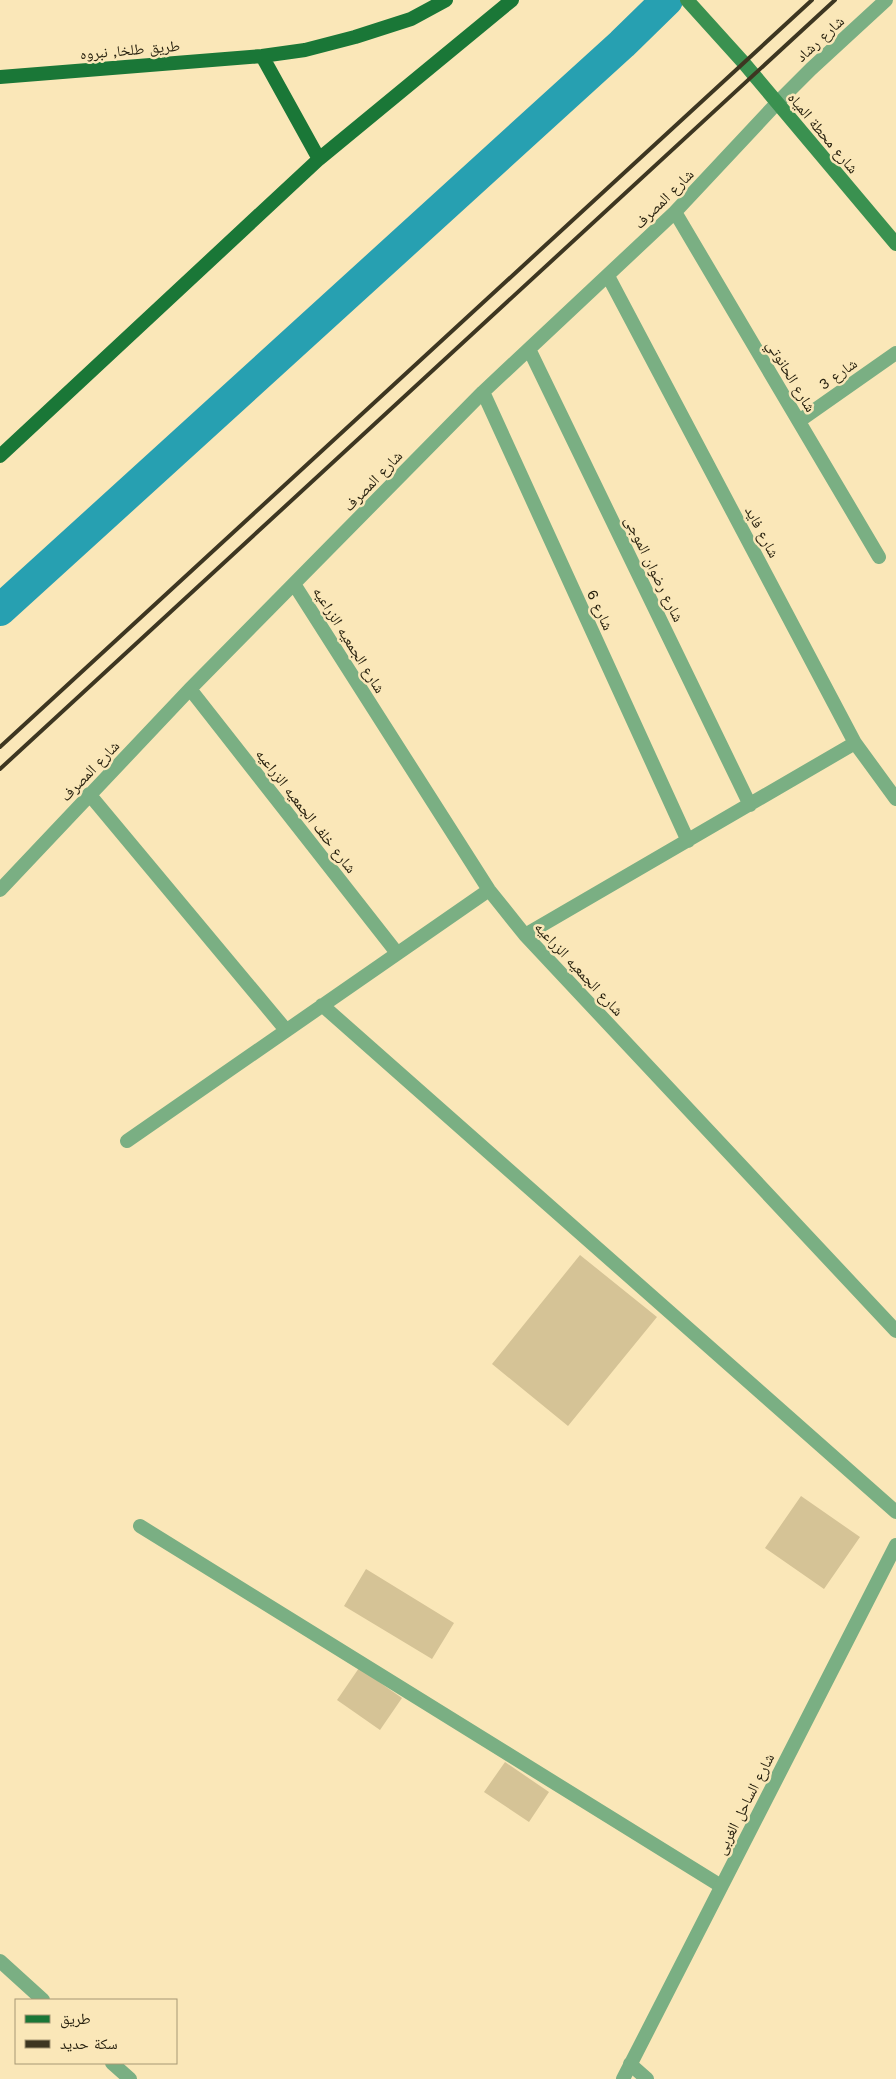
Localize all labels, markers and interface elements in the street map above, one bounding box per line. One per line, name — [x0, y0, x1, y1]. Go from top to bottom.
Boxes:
street label: شارع رشاد — [792, 12, 849, 67]
street label: طريق طلخا, نبروه — [79, 37, 181, 64]
street label: شارع محطة المياه — [783, 89, 862, 178]
street label: شارع المصرف — [630, 165, 698, 233]
street label: شارع الحانوتي — [760, 337, 820, 417]
street label: شارع 3 — [815, 354, 861, 394]
street label: شارع المصرف — [340, 447, 407, 516]
street label: شارع فايد — [740, 503, 783, 562]
street label: شارع رضوان الموجى — [620, 513, 687, 625]
street label: شارع الجمعيه الزراعيه — [308, 583, 389, 697]
street label: شارع 6 — [582, 587, 617, 634]
street label: شارع المصرف — [57, 737, 124, 806]
street label: شارع خلف الجمعيه الزراعيه — [251, 745, 360, 877]
street label: شارع الجمعيه الزراعيه — [530, 918, 627, 1021]
street label: شارع الساحل الغربى — [712, 1750, 779, 1858]
legend — [15, 1999, 178, 2064]
text: طريق — [60, 2010, 91, 2029]
text: سكة حديد — [60, 2035, 118, 2053]

